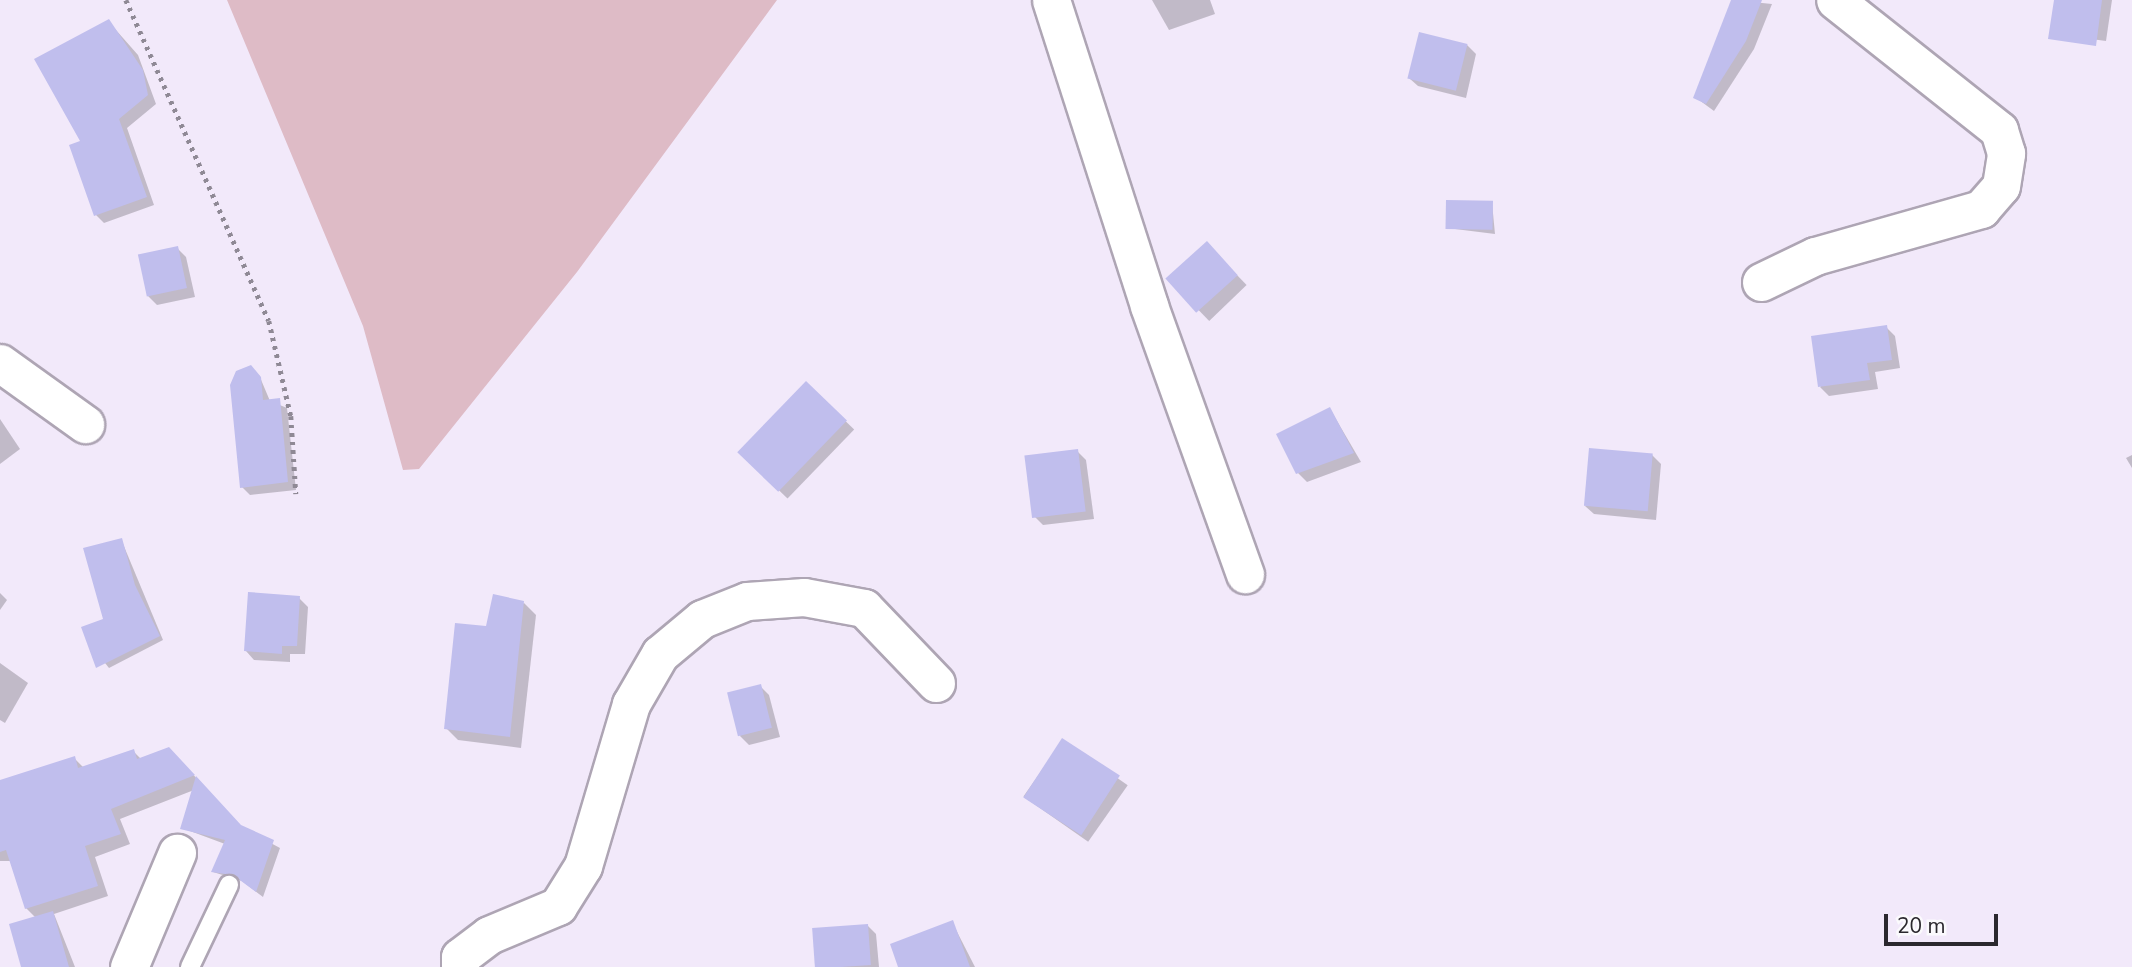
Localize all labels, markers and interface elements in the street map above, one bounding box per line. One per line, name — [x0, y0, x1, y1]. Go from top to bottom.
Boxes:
scale bar — [1887, 900, 2001, 944]
text: 20 m — [1897, 912, 1946, 940]

